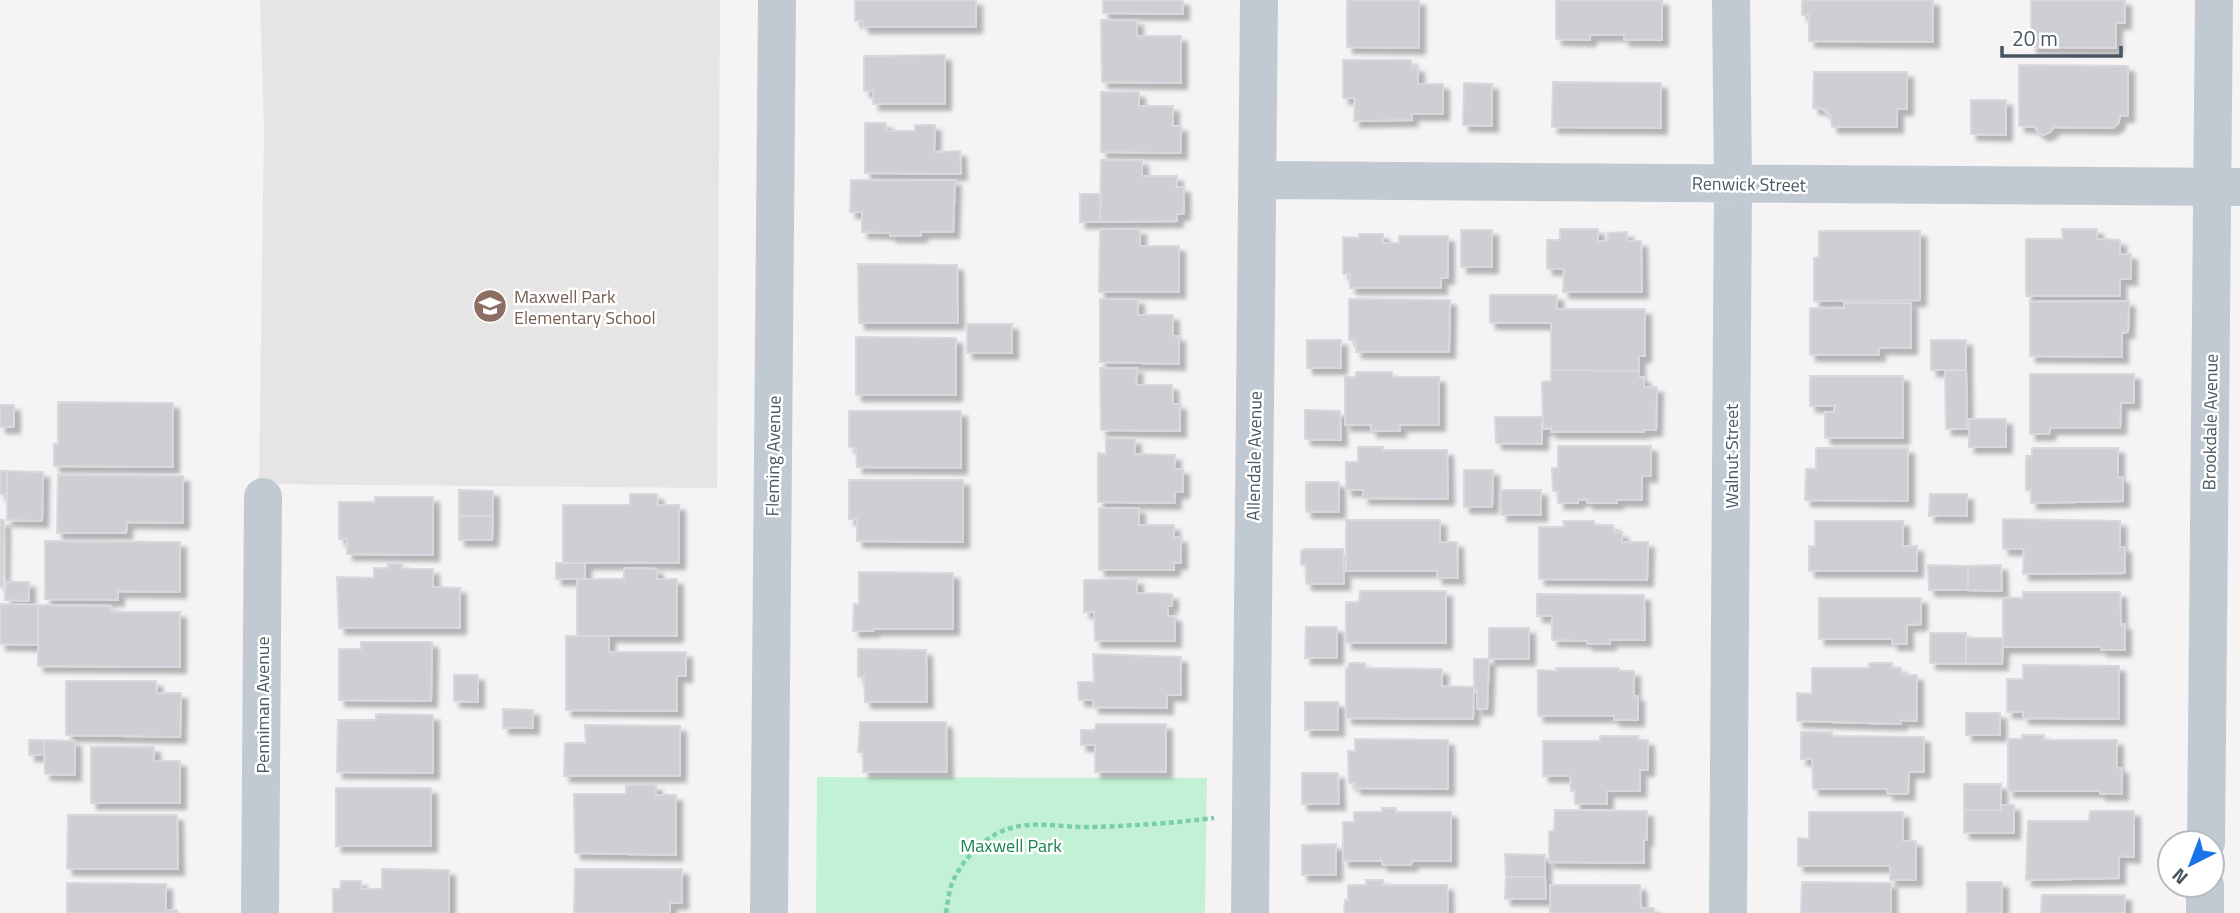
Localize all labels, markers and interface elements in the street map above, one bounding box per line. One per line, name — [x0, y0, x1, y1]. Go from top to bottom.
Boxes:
scale bar — [2002, 14, 2121, 58]
text: 20 m — [2012, 22, 2058, 54]
street label: Renwick Street — [1692, 170, 1807, 199]
place label: Maxwell Park Elementary School — [514, 283, 656, 331]
school or university icon: Maxwell Park Elementary School — [471, 287, 509, 325]
street label: Brookdale Avenue — [2195, 353, 2225, 491]
street label: Allendale Avenue — [1239, 391, 1269, 521]
street label: Fleming Avenue — [758, 395, 788, 517]
street label: Walnut Street — [1718, 403, 1745, 508]
street label: Penniman Avenue — [249, 637, 276, 773]
north arrow — [2156, 829, 2226, 899]
park label: Maxwell Park — [960, 832, 1062, 859]
text: N — [2165, 862, 2194, 892]

